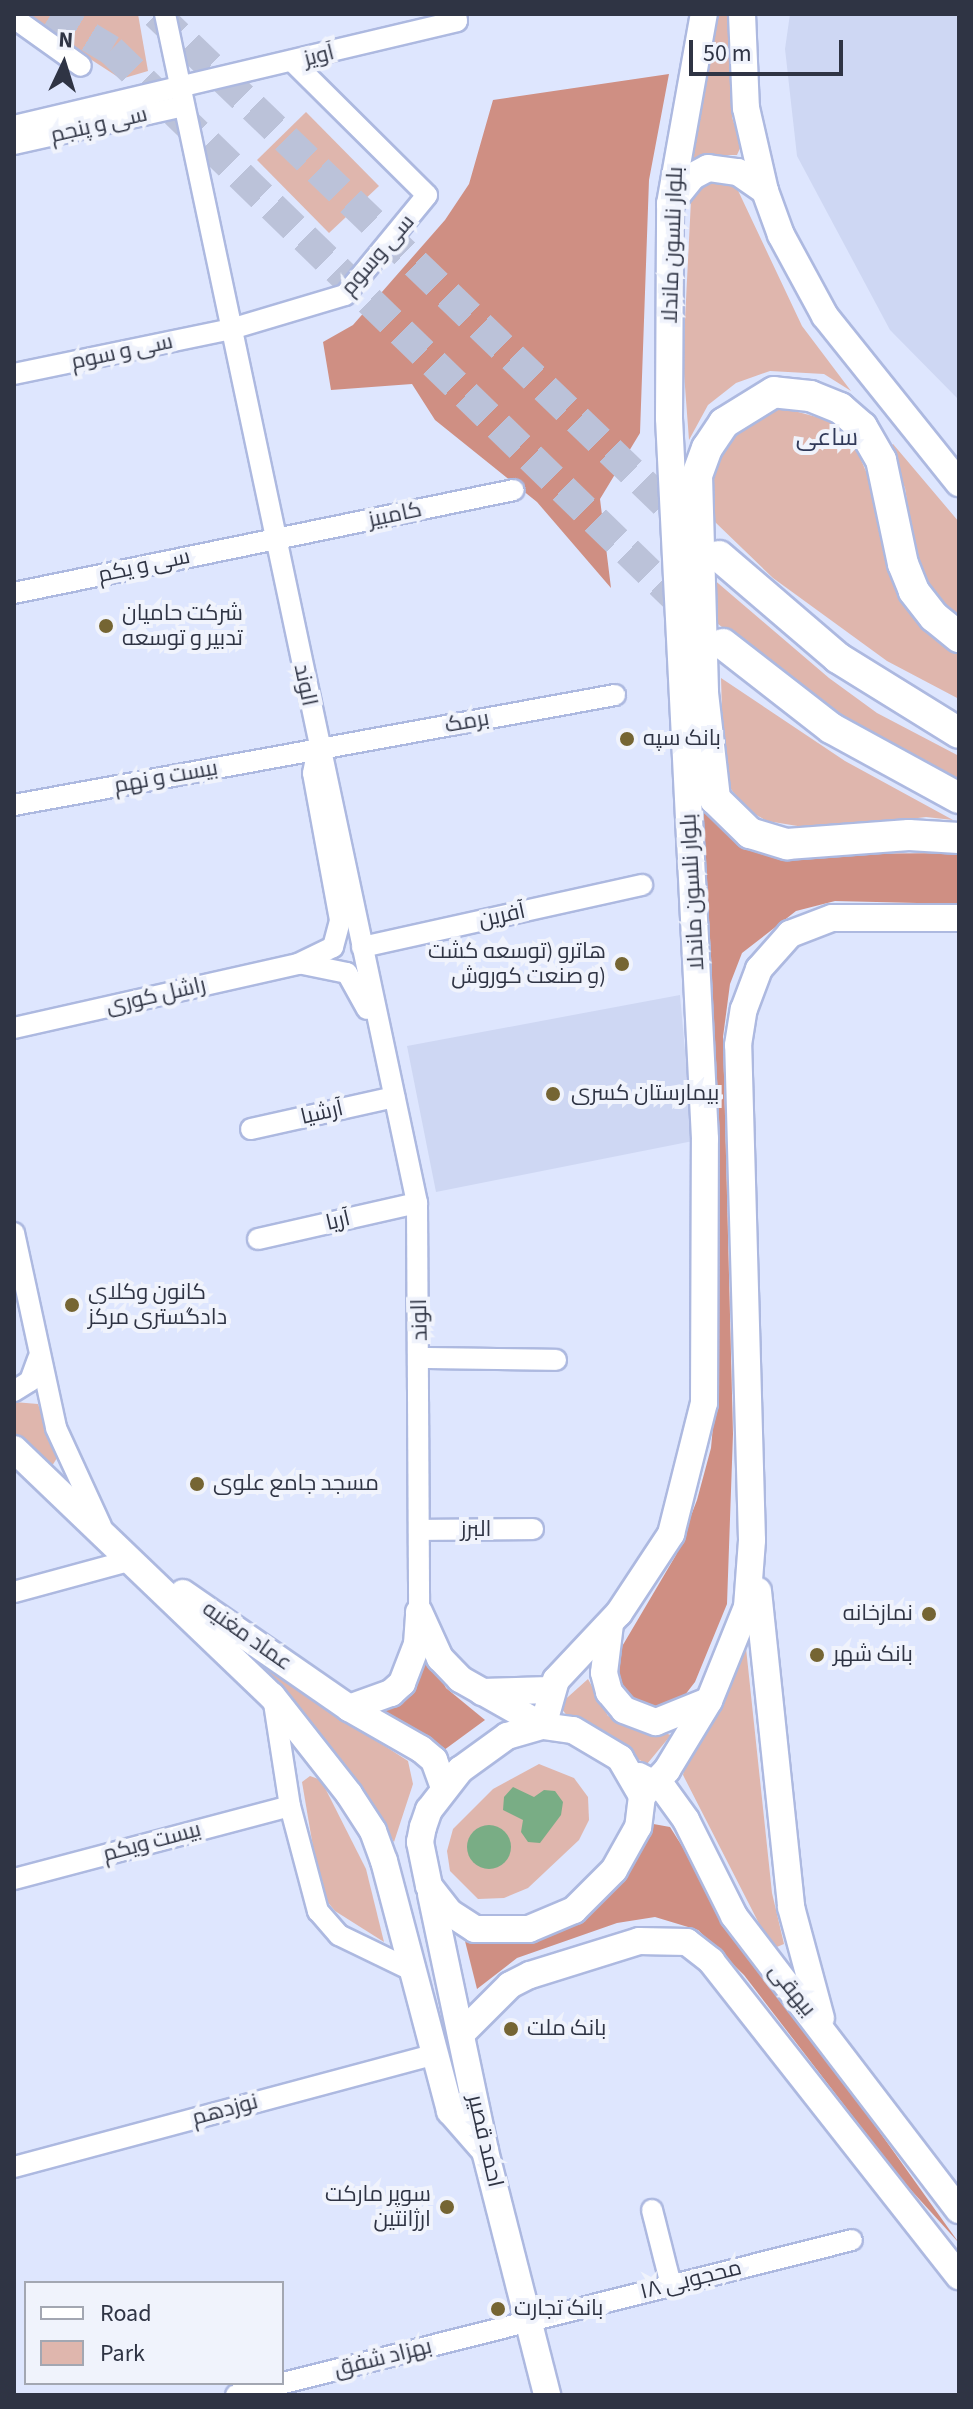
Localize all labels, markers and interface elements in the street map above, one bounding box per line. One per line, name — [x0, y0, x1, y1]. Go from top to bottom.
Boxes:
north arrow — [24, 24, 104, 104]
text: N — [57, 24, 74, 57]
scale bar — [693, 24, 847, 74]
text: 50 m — [703, 36, 752, 71]
street label: آویز — [301, 40, 337, 72]
street label: سی و پنجم — [48, 101, 150, 149]
street label: بلوار نلسون ماندلا — [657, 166, 689, 324]
street label: سی وسوم — [336, 209, 420, 301]
street label: سی و سوم — [69, 328, 175, 376]
district label: ساعی — [796, 424, 858, 452]
street label: کامبیز — [366, 496, 424, 534]
street label: سی و یکم — [96, 543, 192, 589]
place label: شرکت حامیان تدبیر و توسعه — [122, 600, 243, 652]
marker: شرکت حامیان تدبیر و توسعه — [97, 617, 115, 635]
street label: الوند — [288, 662, 322, 708]
street label: برمک — [443, 705, 491, 739]
place label: بانک سپه — [643, 726, 721, 752]
marker: بانک سپه — [618, 730, 636, 748]
street label: بیست و نهم — [112, 755, 220, 799]
street label: بلوار نلسون ماندلا — [676, 813, 710, 971]
street label: آفرین — [476, 898, 528, 934]
place label: هاترو (توسعه کشت و صنعت کوروش) — [428, 938, 606, 990]
marker: هاترو (توسعه کشت و صنعت کوروش) — [613, 955, 631, 973]
street label: راشل کوری — [104, 972, 208, 1020]
place label: بیمارستان کسری — [571, 1081, 719, 1107]
marker: بیمارستان کسری — [542, 1083, 564, 1105]
street label: آرشیا — [298, 1095, 346, 1131]
street label: آریا — [323, 1205, 353, 1237]
place label: کانون وکلای دادگستری مرکز — [88, 1279, 227, 1330]
marker: کانون وکلای دادگستری مرکز — [63, 1296, 81, 1314]
street label: الوند — [406, 1299, 434, 1341]
place label: مسجد جامع علوی — [213, 1471, 379, 1497]
marker: مسجد جامع علوی — [188, 1475, 206, 1493]
street label: البرز — [461, 1517, 491, 1543]
street label: عماد مغنیه — [197, 1596, 297, 1676]
place label: نمازخانه — [843, 1601, 913, 1627]
marker: نمازخانه — [920, 1605, 938, 1623]
place label: بانک شهر — [833, 1642, 913, 1668]
marker: بانک شهر — [808, 1646, 826, 1664]
street label: بیست ویکم — [100, 1816, 204, 1868]
street label: بیهقی — [763, 1958, 821, 2022]
place label: بانک ملت — [527, 2016, 606, 2042]
marker: بانک ملت — [502, 2020, 520, 2038]
street label: نوزدهم — [189, 2089, 261, 2131]
street label: احمد قصیر — [462, 2092, 508, 2190]
place label: سوپر مارکت ارژانتین — [325, 2181, 431, 2232]
marker: سوپر مارکت ارژانتین — [438, 2198, 456, 2216]
street label: محجوبی ۱۸ — [638, 2255, 744, 2305]
legend — [24, 2281, 284, 2385]
text: Road — [100, 2296, 152, 2331]
place label: بانک تجارت — [514, 2296, 603, 2322]
marker: بانک تجارت — [489, 2300, 507, 2318]
street label: بهزاد شفق — [331, 2333, 435, 2383]
text: Park — [100, 2336, 145, 2371]

